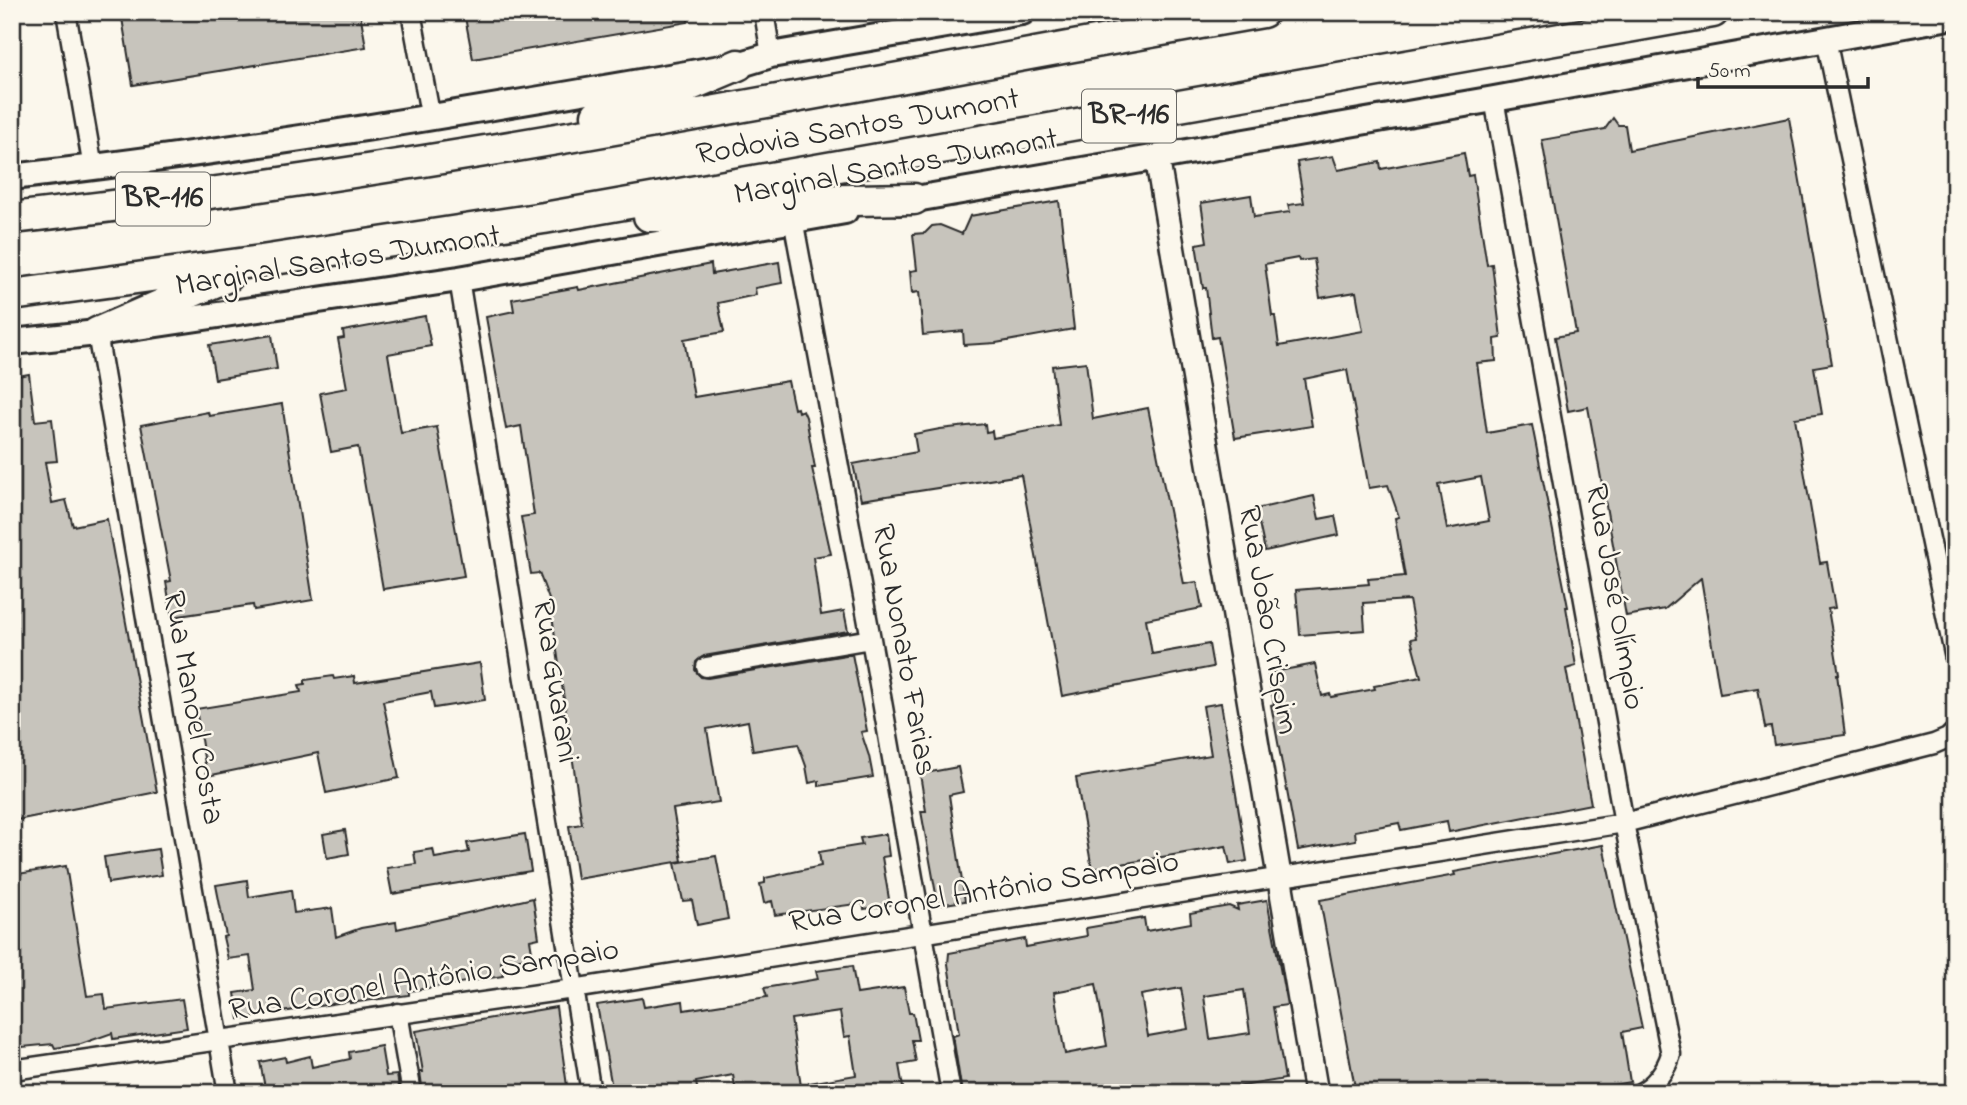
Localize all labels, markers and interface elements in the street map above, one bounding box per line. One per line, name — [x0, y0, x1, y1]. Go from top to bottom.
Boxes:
scale bar — [1698, 46, 1867, 90]
text: 50 m — [1708, 57, 1751, 87]
street label: Rodovia Santos Dumont — [693, 76, 1023, 180]
road number: BR-116 — [1082, 90, 1176, 142]
street label: Marginal Santos Dumont — [730, 116, 1062, 220]
road number: BR-116 — [116, 172, 210, 226]
street label: Marginal Santos Dumont — [172, 213, 504, 311]
street label: Rua José Olímpio — [1571, 480, 1657, 714]
street label: Rua João Crispim — [1224, 502, 1310, 738]
street label: Rua Nonato Farias — [858, 520, 948, 780]
street label: Rua Manoel Costa — [148, 587, 236, 829]
street label: Rua Guarani — [518, 596, 590, 766]
street label: Rua Coronel Antônio Sampaio — [786, 839, 1182, 947]
street label: Rua Coronel Antônio Sampaio — [226, 927, 622, 1035]

